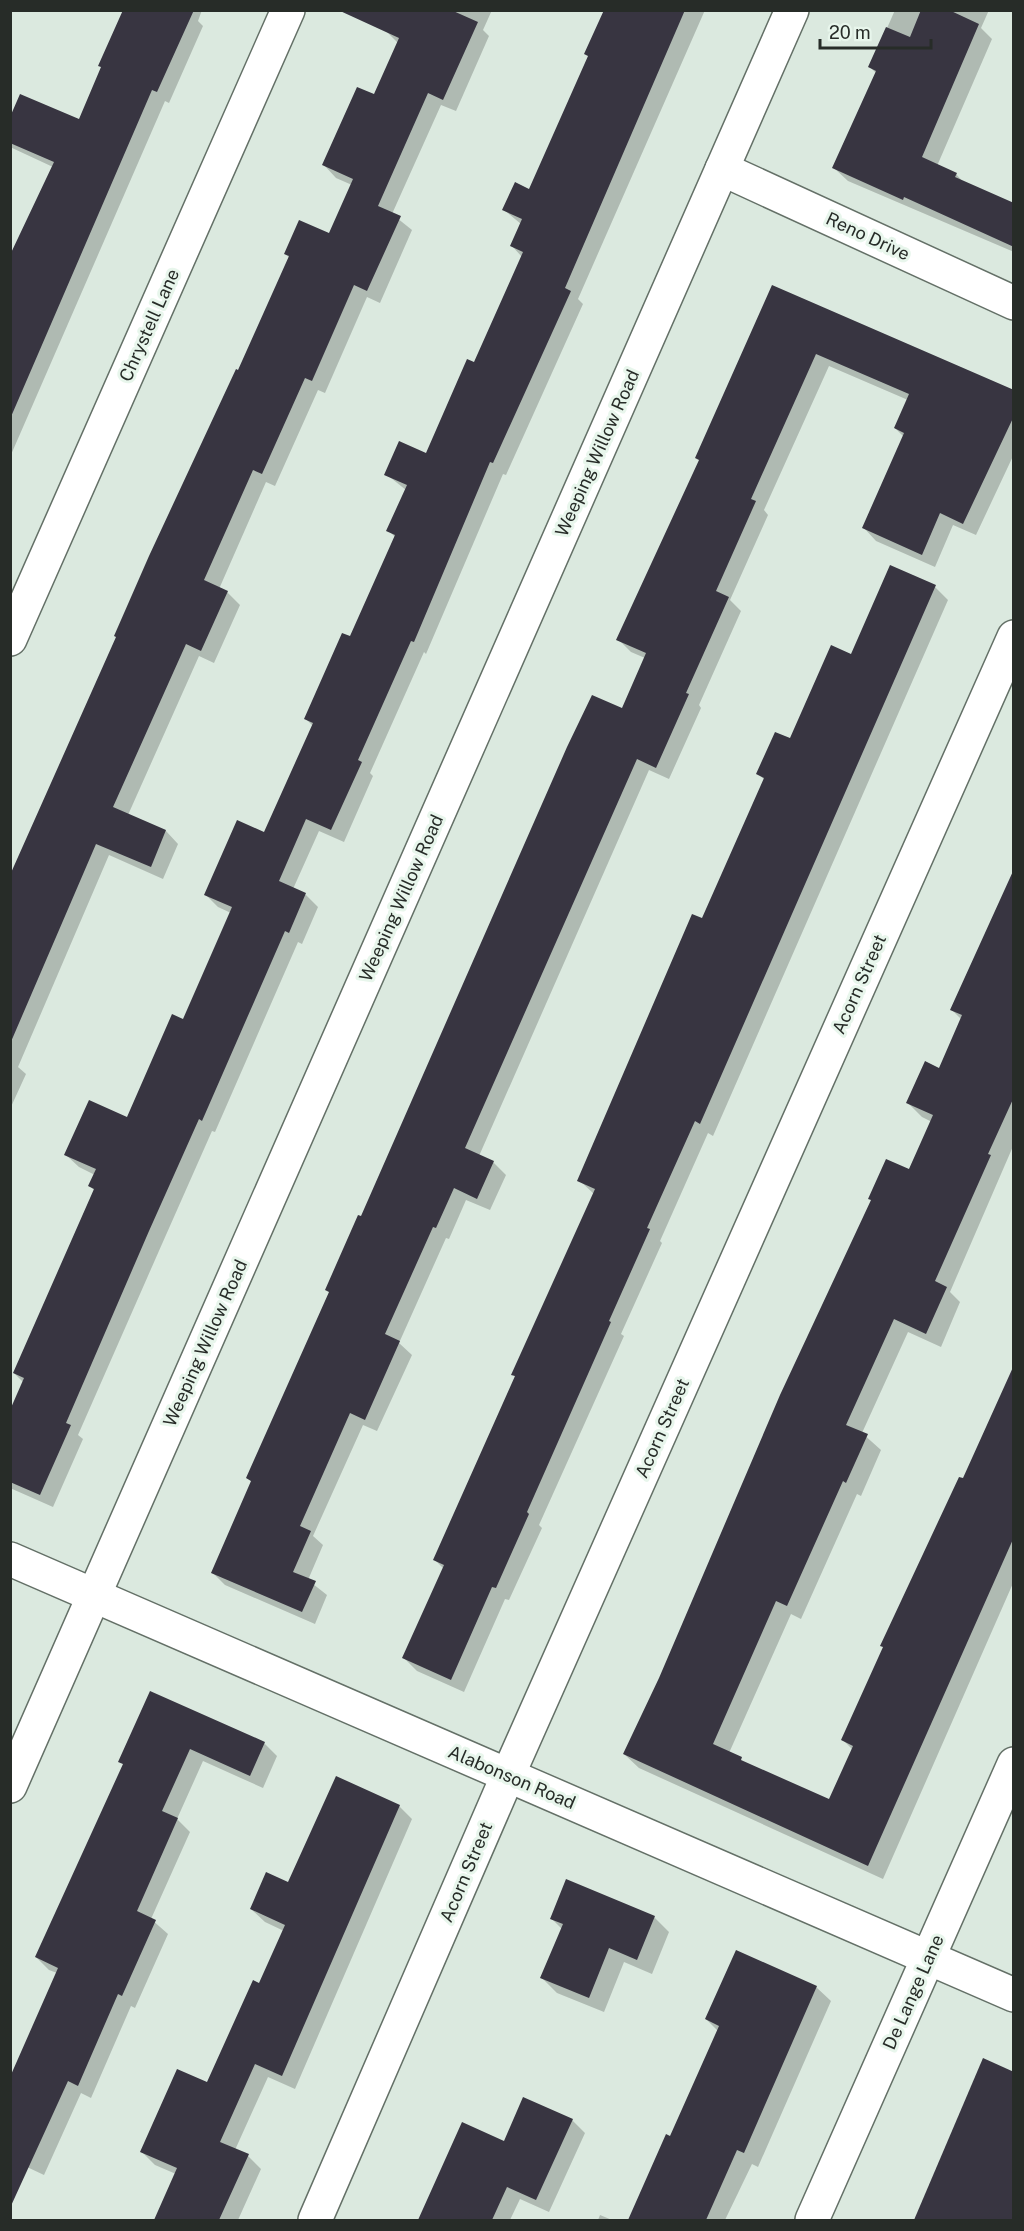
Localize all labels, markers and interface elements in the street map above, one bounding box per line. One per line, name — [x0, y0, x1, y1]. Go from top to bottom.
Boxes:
scale bar — [820, 12, 931, 50]
text: 20 m — [829, 22, 871, 43]
street label: Reno Drive — [823, 207, 913, 265]
street label: Chrystell Lane — [115, 265, 183, 385]
street label: Weeping Willow Road — [551, 366, 643, 540]
street label: Weeping Willow Road — [355, 811, 447, 985]
street label: Acorn Street — [828, 931, 890, 1037]
street label: Weeping Willow Road — [159, 1256, 251, 1430]
street label: Acorn Street — [631, 1375, 693, 1481]
street label: Alabonson Road — [445, 1741, 579, 1813]
street label: Acorn Street — [435, 1819, 497, 1925]
street label: De Lange Lane — [878, 1931, 948, 2053]

